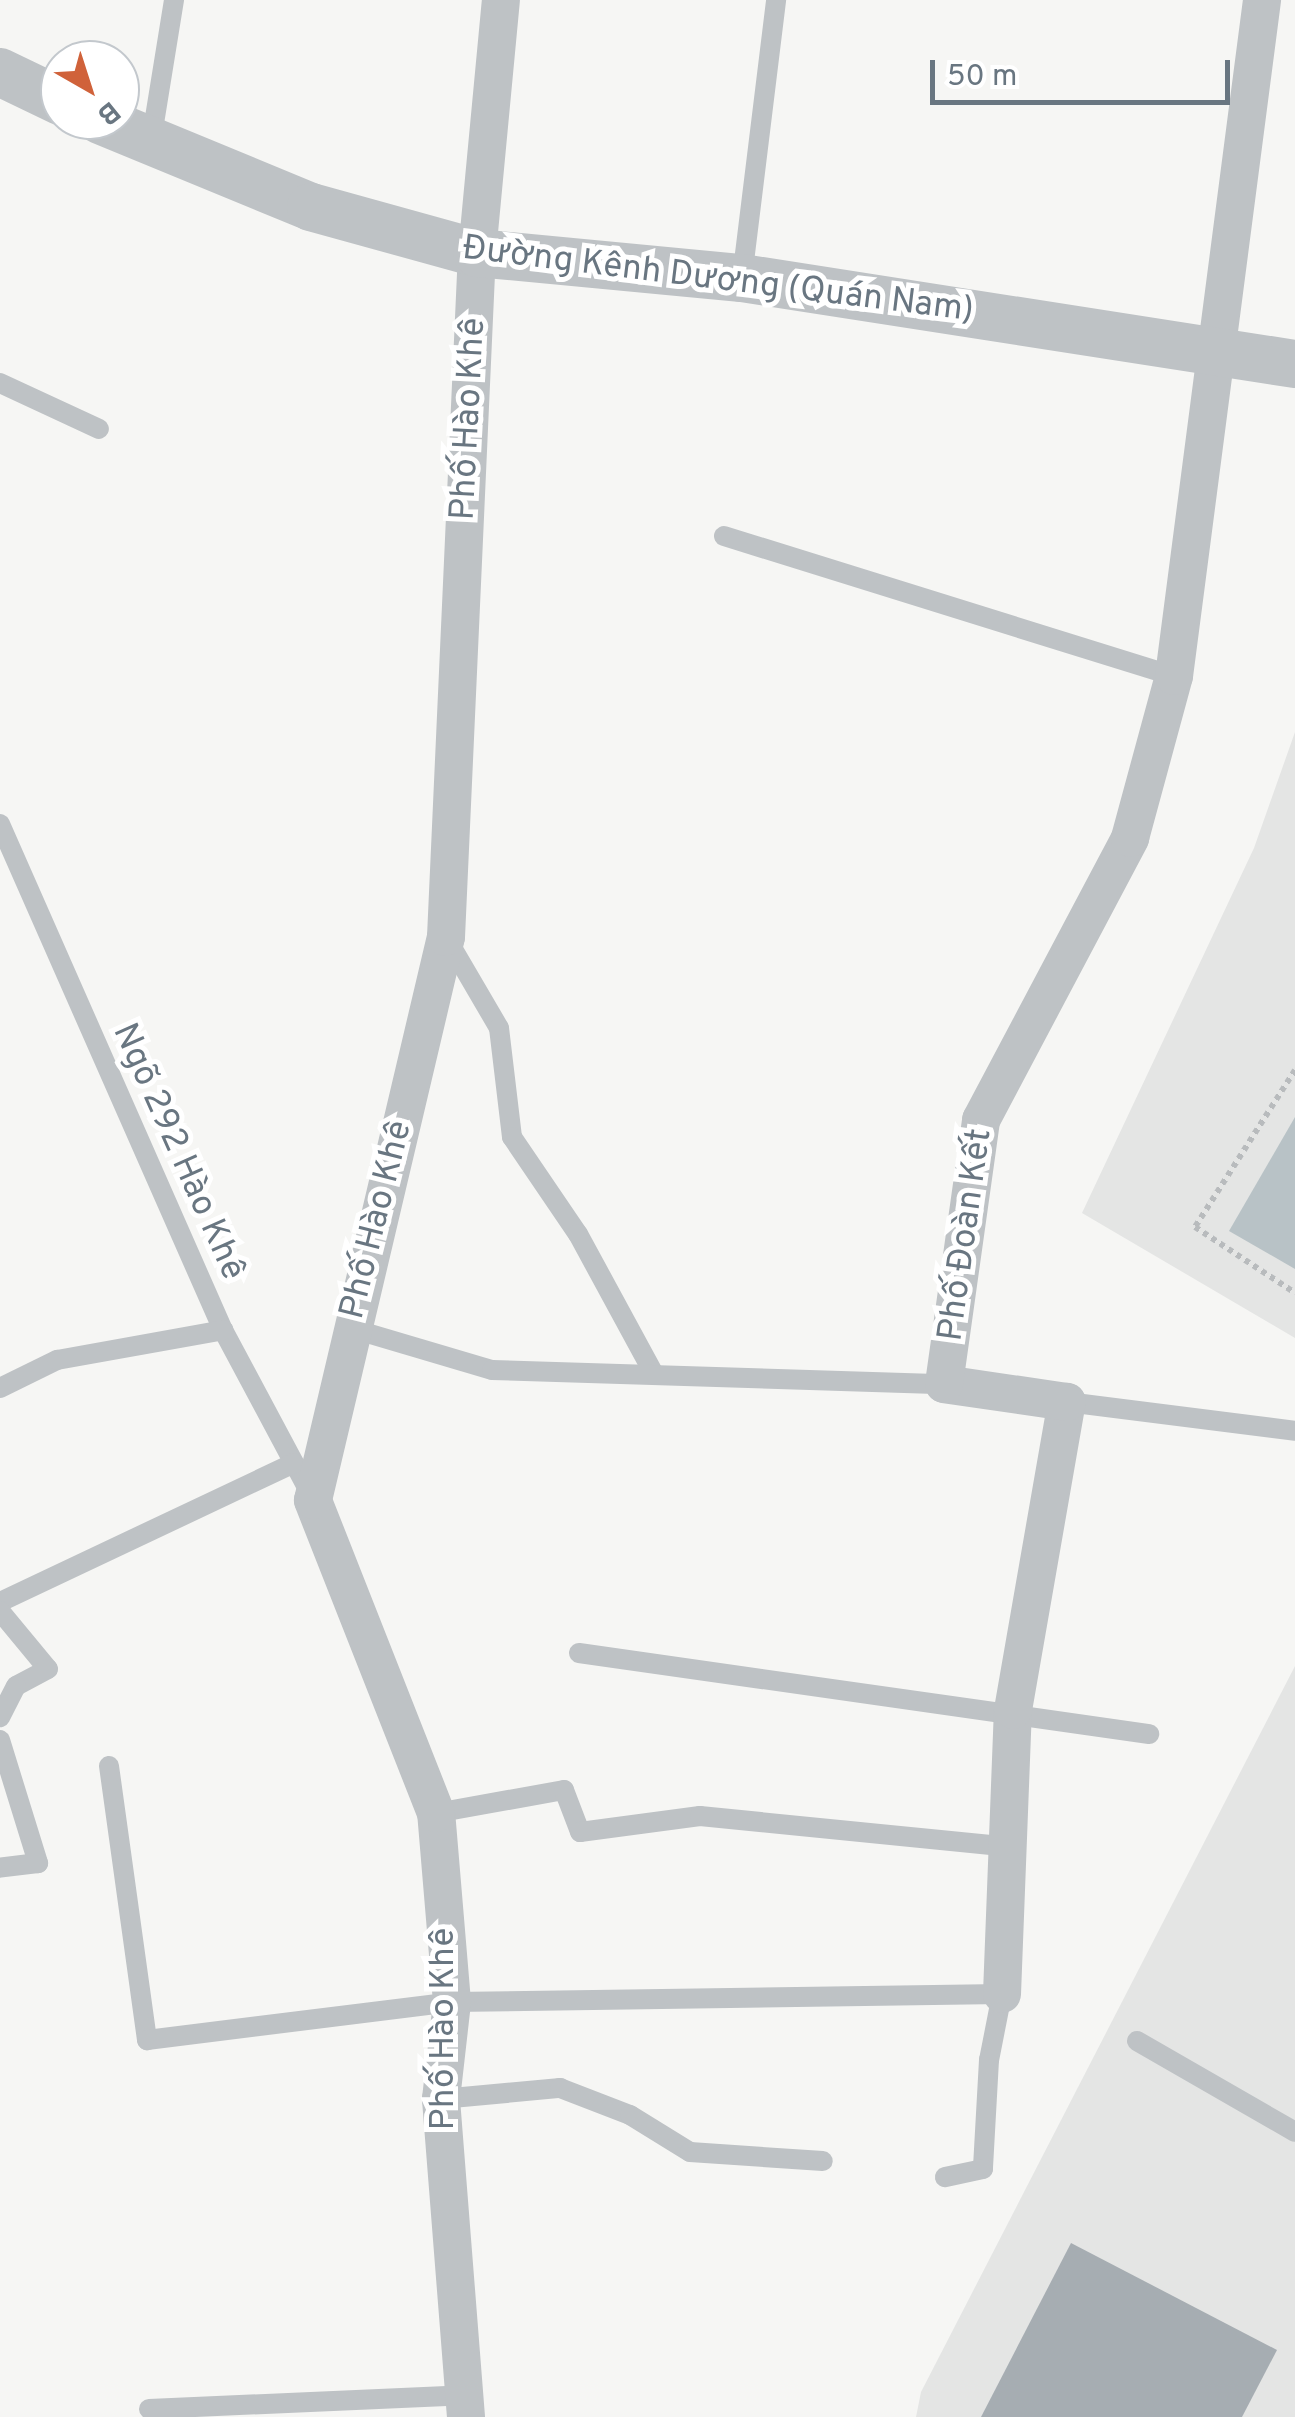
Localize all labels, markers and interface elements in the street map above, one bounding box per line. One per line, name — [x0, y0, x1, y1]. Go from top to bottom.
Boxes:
north arrow — [40, 40, 140, 140]
scale bar — [935, 40, 1235, 102]
text: 50 m — [947, 59, 1017, 96]
text: B — [89, 92, 126, 132]
street label: Đường Kênh Dương (Quán Nam) — [460, 228, 976, 332]
street label: Phố Hào Khê — [443, 317, 495, 521]
street label: Ngõ 292 Hào Khê — [103, 1017, 253, 1287]
street label: Phố Hào Khê — [332, 1117, 422, 1323]
street label: Phố Đoàn Kết — [930, 1126, 1002, 1344]
street label: Phố Hào Khê — [423, 1928, 465, 2130]

